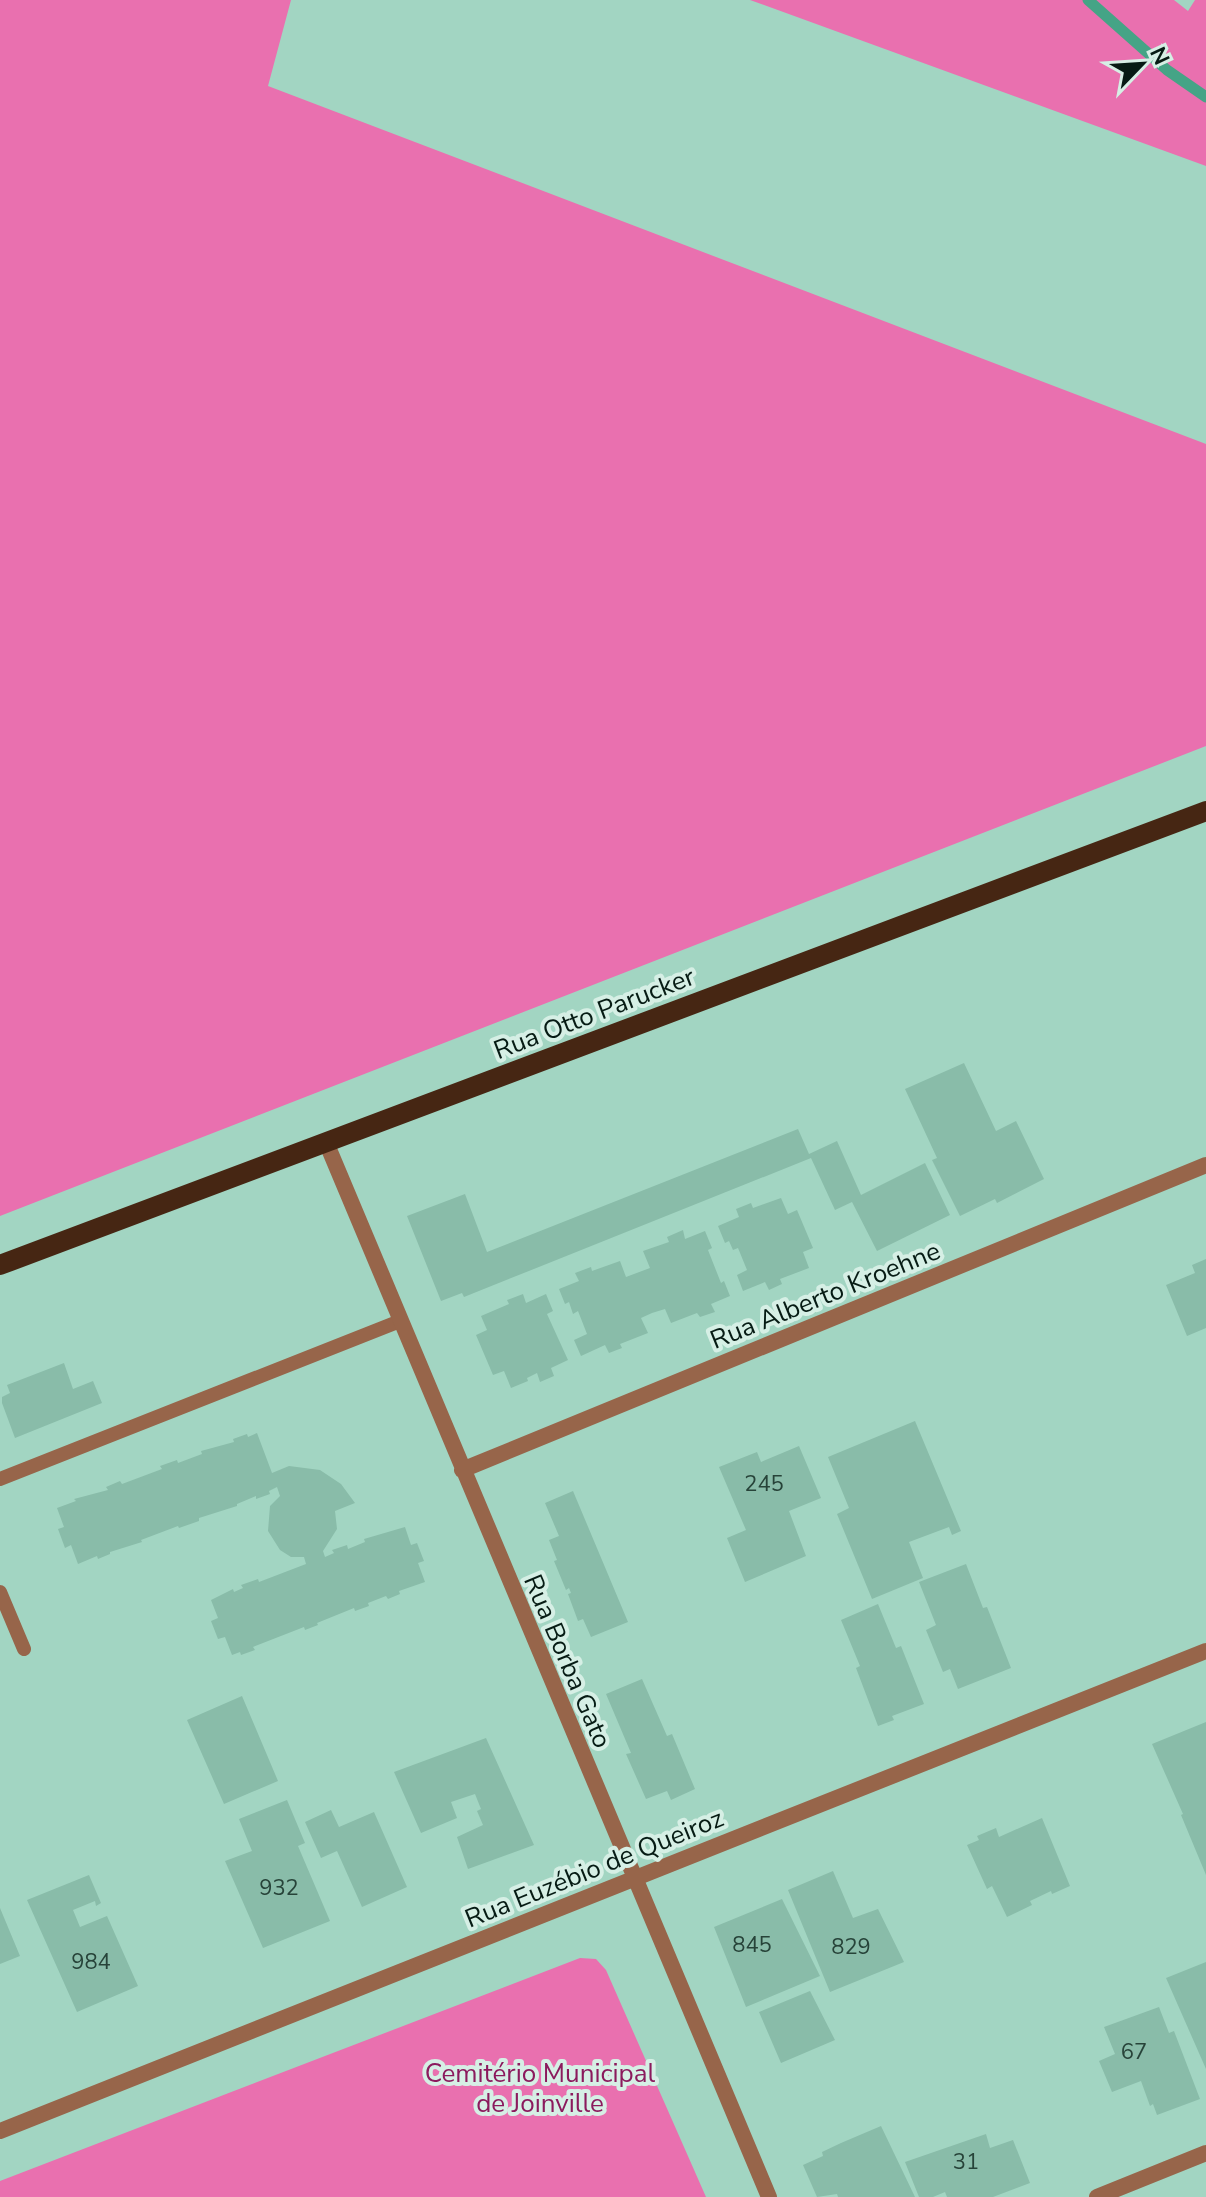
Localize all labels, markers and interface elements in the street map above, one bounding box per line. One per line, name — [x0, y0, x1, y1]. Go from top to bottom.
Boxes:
north arrow — [1102, 24, 1182, 104]
text: N — [1142, 42, 1176, 70]
street label: Rua Otto Parucker — [489, 959, 700, 1068]
street label: Rua Alberto Kroehne — [705, 1233, 945, 1358]
house number: 245 — [744, 1469, 784, 1499]
street label: Rua Borba Gato — [515, 1569, 620, 1753]
street label: Rua Euzébio de Queiroz — [460, 1801, 729, 1936]
house number: 932 — [259, 1873, 299, 1903]
house number: 845 — [732, 1930, 772, 1960]
house number: 829 — [831, 1932, 871, 1962]
house number: 984 — [71, 1947, 111, 1977]
house number: 67 — [1121, 2037, 1147, 2067]
park label: Cemitério Municipal de Joinville — [425, 2056, 655, 2121]
house number: 31 — [953, 2147, 979, 2177]

